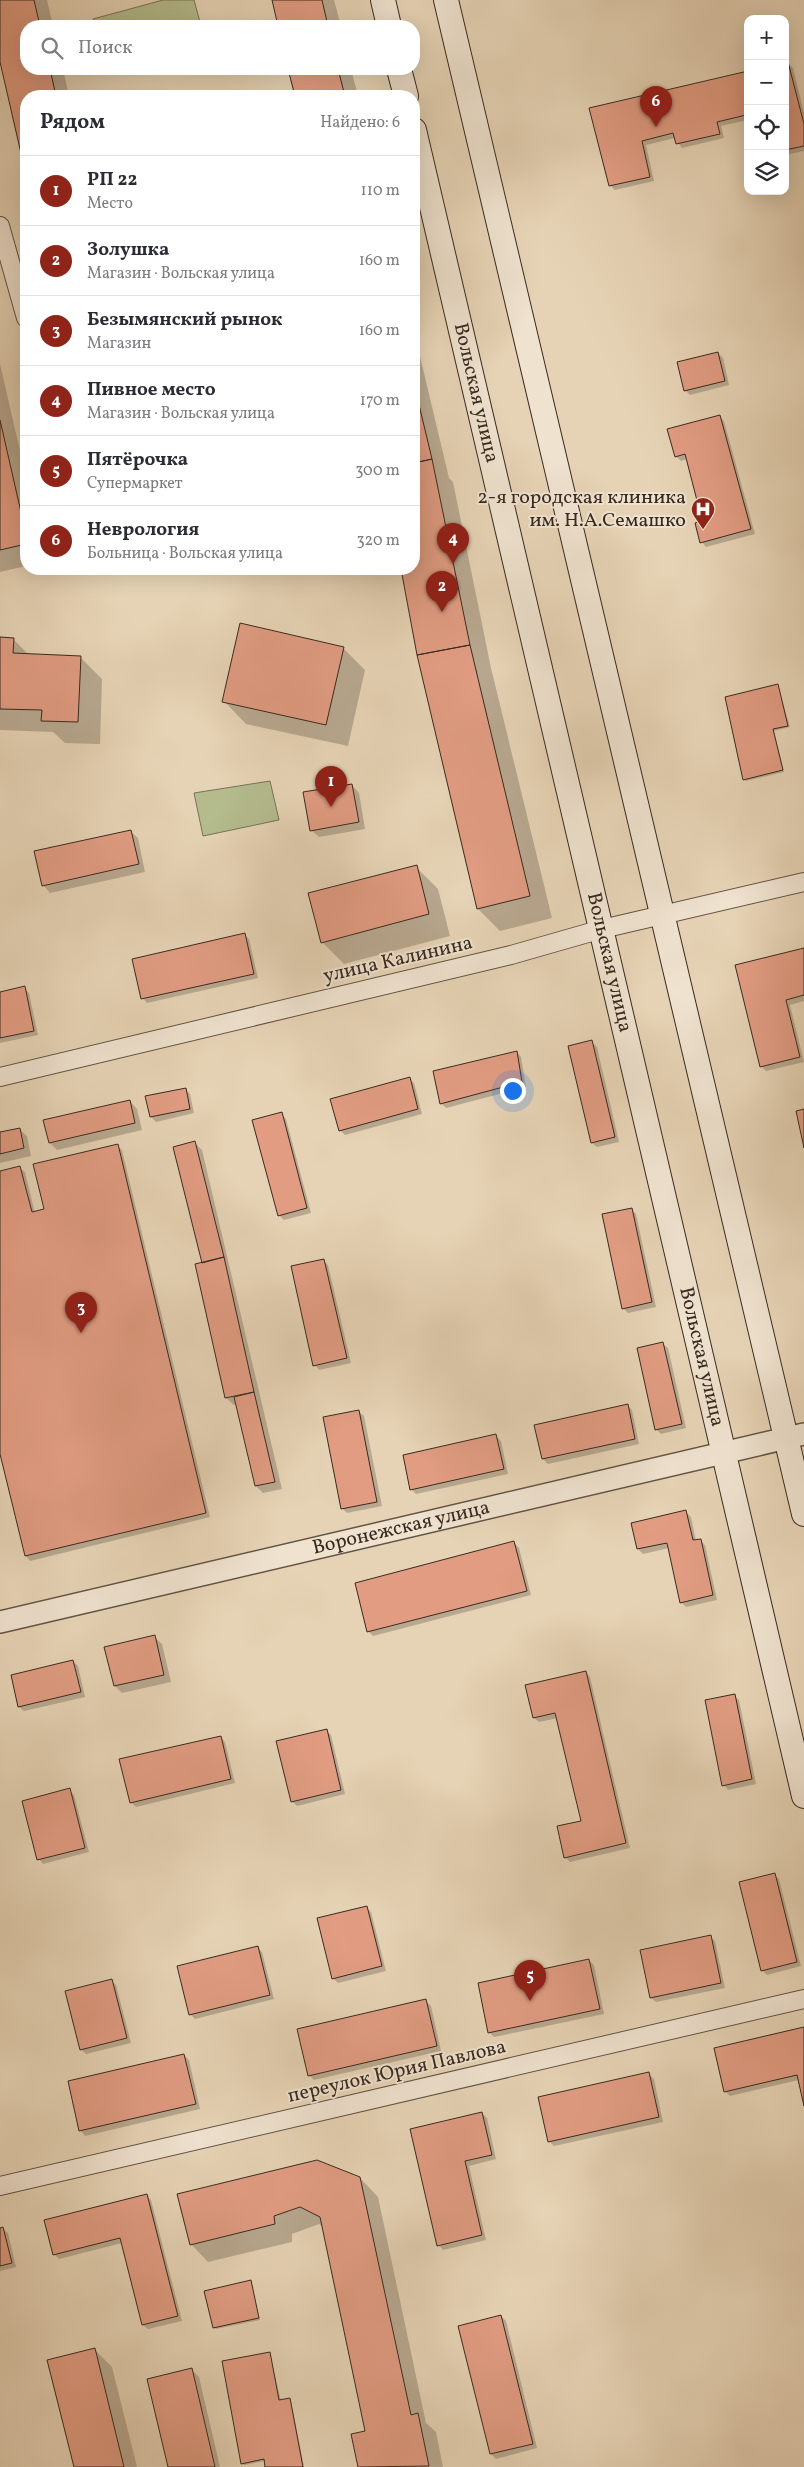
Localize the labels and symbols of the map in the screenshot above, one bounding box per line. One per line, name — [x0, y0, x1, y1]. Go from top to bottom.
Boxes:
pin: 6 — [640, 86, 672, 127]
street label: Вольская улица — [446, 320, 505, 466]
place label: 2-я городская клиника им. Н.А.Семашко — [477, 484, 686, 535]
hospital icon: 2-я городская клиника им. Н.А.Семашко — [690, 496, 716, 530]
pin: 4 — [437, 523, 469, 564]
pin: 2 — [426, 571, 458, 612]
pin: 1 — [315, 766, 347, 807]
street label: Вольская улица — [579, 890, 639, 1035]
street label: улица Калинина — [320, 929, 476, 991]
your location — [500, 1078, 526, 1104]
street label: Вольская улица — [671, 1284, 731, 1430]
pin: 3 — [65, 1292, 97, 1333]
street label: Воронежская улица — [310, 1494, 493, 1563]
pin: 5 — [514, 1960, 546, 2001]
street label: переулок Юрия Павлова — [285, 2033, 509, 2111]

